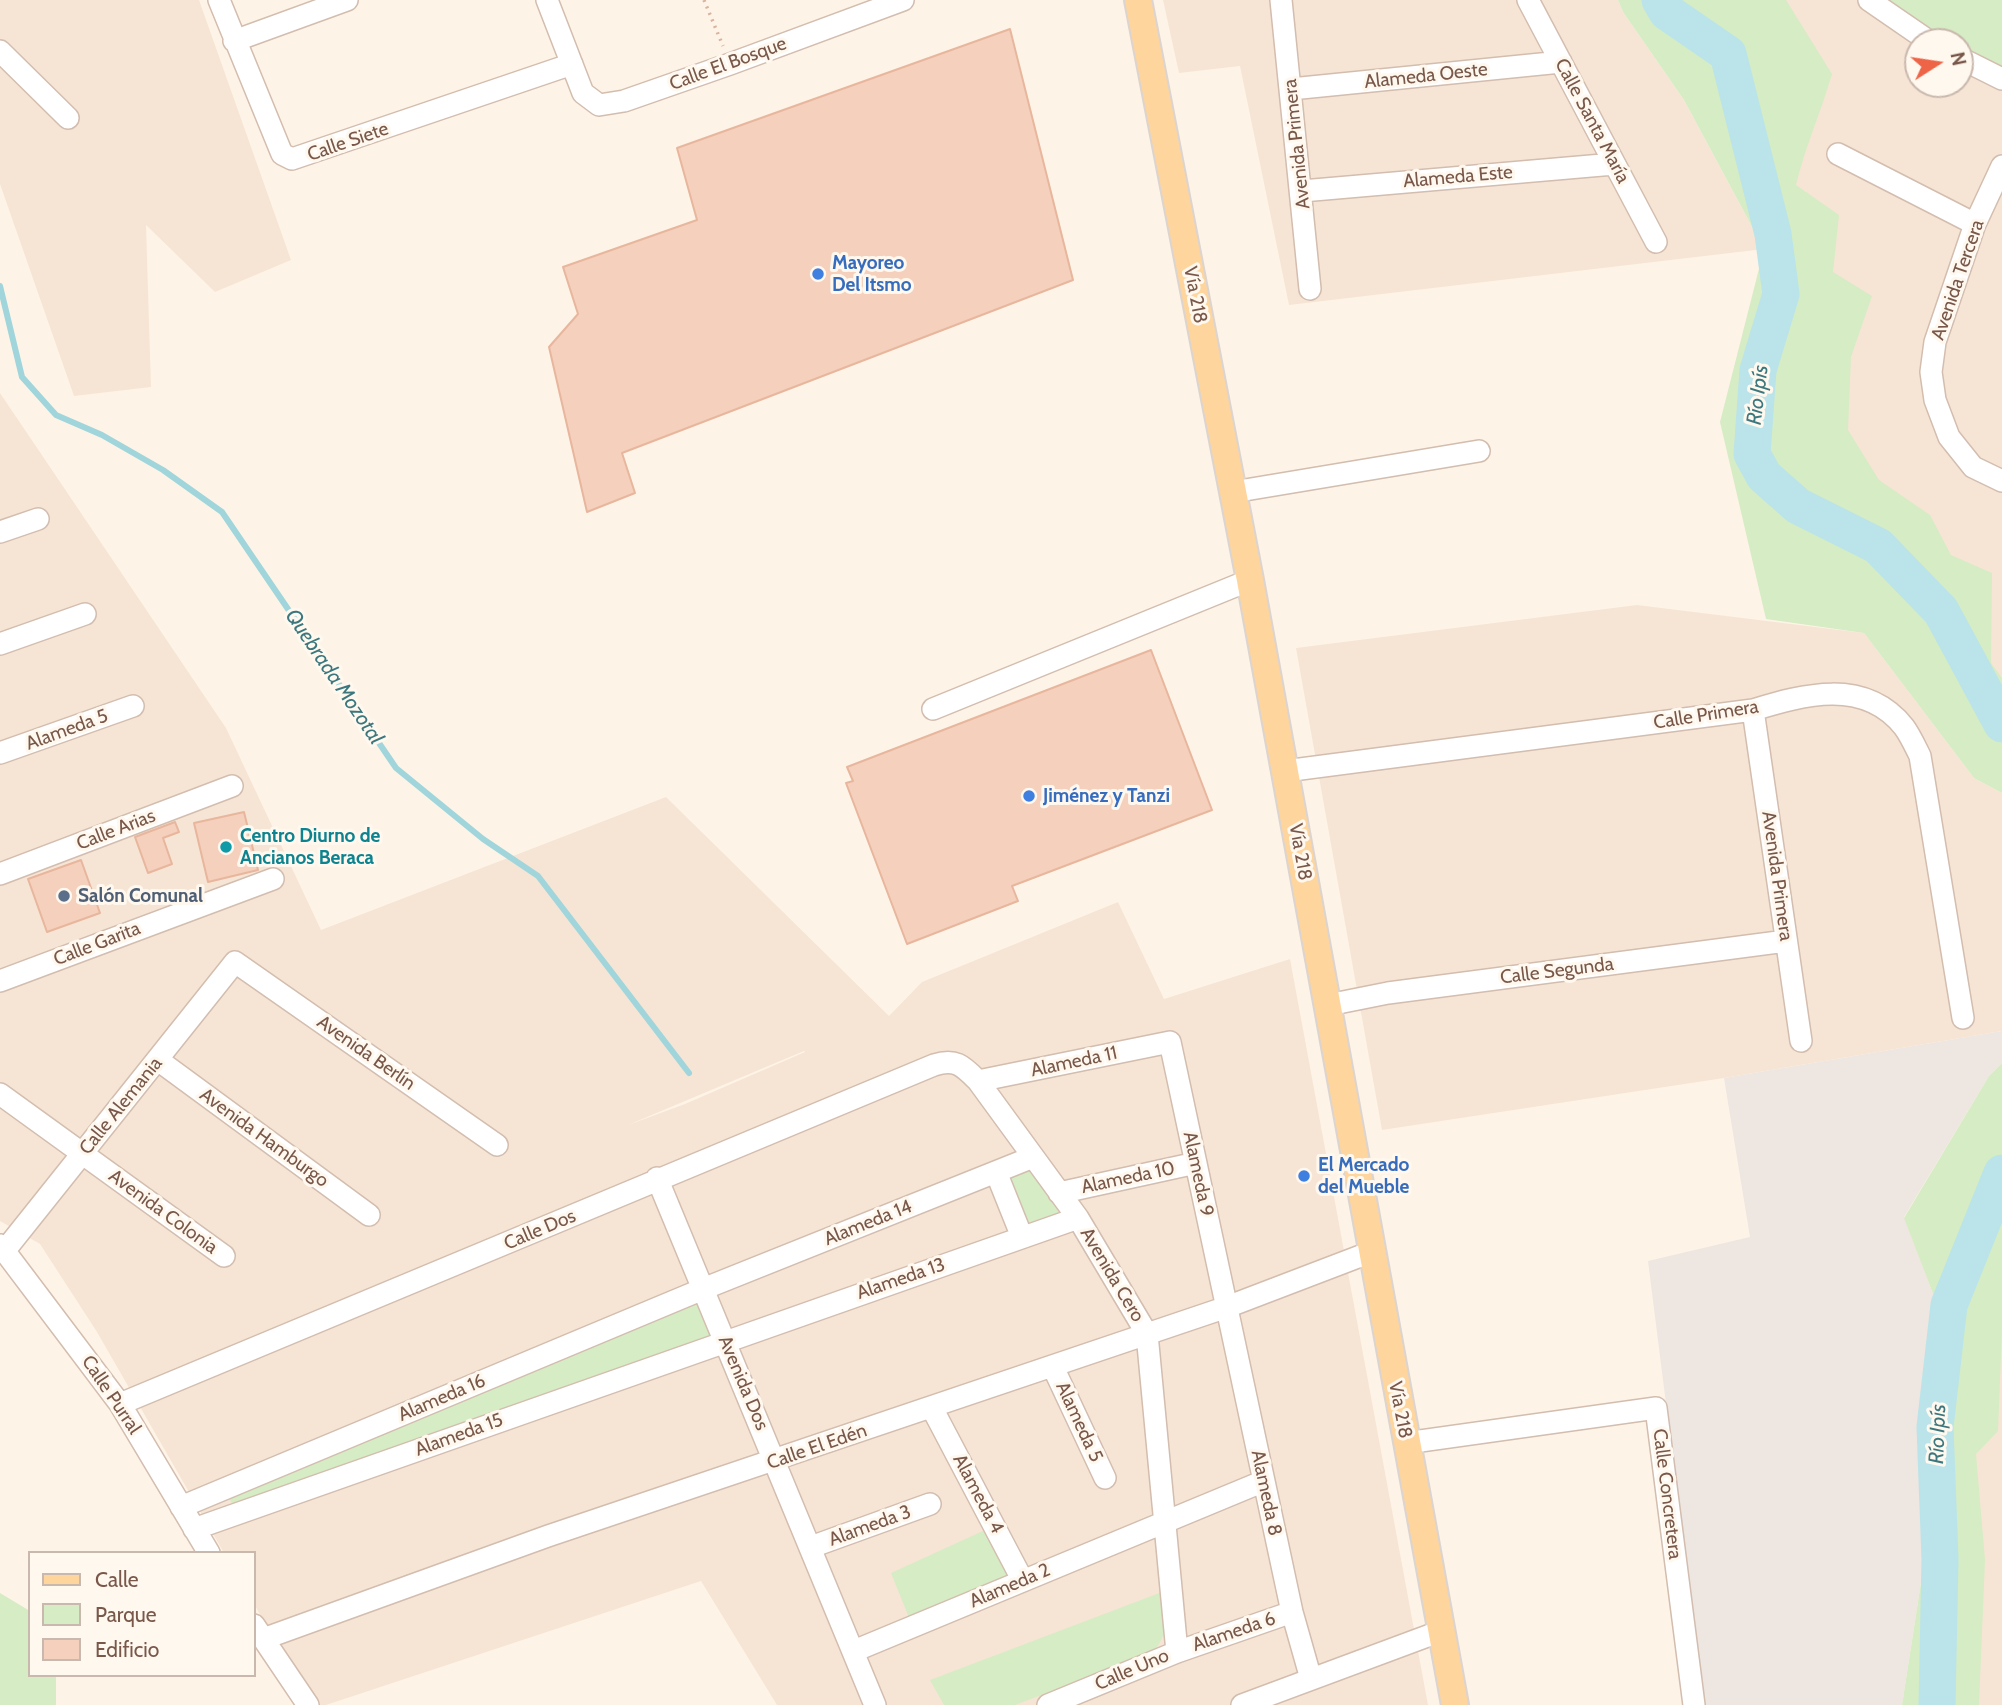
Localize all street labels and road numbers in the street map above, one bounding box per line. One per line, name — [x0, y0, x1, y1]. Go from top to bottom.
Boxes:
street label: Calle El Bosque — [666, 32, 790, 96]
street label: Calle Santa María — [1550, 55, 1634, 187]
street label: Alameda Oeste — [1363, 58, 1489, 94]
street label: Avenida Primera — [1279, 78, 1315, 210]
street label: Calle Siete — [304, 117, 392, 167]
street label: Alameda Este — [1402, 161, 1514, 193]
street label: Avenida Tercera — [1927, 217, 1989, 343]
street label: Vía 218 — [1178, 265, 1212, 325]
street label: Calle Primera — [1652, 695, 1760, 735]
street label: Alameda 5 — [23, 705, 111, 755]
street label: Calle Arias — [73, 805, 159, 855]
street label: Avenida Primera — [1757, 810, 1797, 942]
street label: Vía 218 — [1284, 822, 1316, 882]
street label: Calle Garita — [50, 917, 144, 971]
street label: Calle Segunda — [1499, 953, 1615, 989]
street label: Avenida Berlín — [312, 1011, 420, 1095]
street label: Alameda 11 — [1029, 1042, 1119, 1082]
street label: Calle Alemania — [75, 1053, 167, 1159]
street label: Avenida Hamburgo — [195, 1084, 333, 1192]
street label: Alameda 9 — [1178, 1129, 1218, 1219]
street label: Alameda 10 — [1079, 1157, 1177, 1199]
street label: Avenida Colonia — [104, 1165, 222, 1259]
street label: Alameda 14 — [821, 1195, 915, 1251]
street label: Calle Dos — [501, 1205, 579, 1255]
street label: Avenida Cero — [1075, 1224, 1149, 1326]
street label: Alameda 13 — [854, 1253, 948, 1305]
street label: Avenida Dos — [713, 1332, 773, 1434]
street label: Calle Purral — [76, 1351, 146, 1439]
street label: Alameda 16 — [395, 1369, 489, 1427]
street label: Alameda 5 — [1051, 1378, 1107, 1466]
street label: Vía 218 — [1383, 1380, 1417, 1440]
street label: Alameda 15 — [412, 1409, 506, 1461]
street label: Calle El Edén — [764, 1419, 870, 1475]
street label: Calle Concretera — [1648, 1427, 1686, 1561]
street label: Alameda 8 — [1246, 1448, 1286, 1538]
street label: Alameda 4 — [948, 1450, 1008, 1538]
street label: Alameda 3 — [826, 1501, 914, 1551]
street label: Alameda 2 — [966, 1559, 1054, 1613]
street label: Alameda 6 — [1189, 1607, 1279, 1657]
street label: Calle Uno — [1092, 1644, 1172, 1696]

